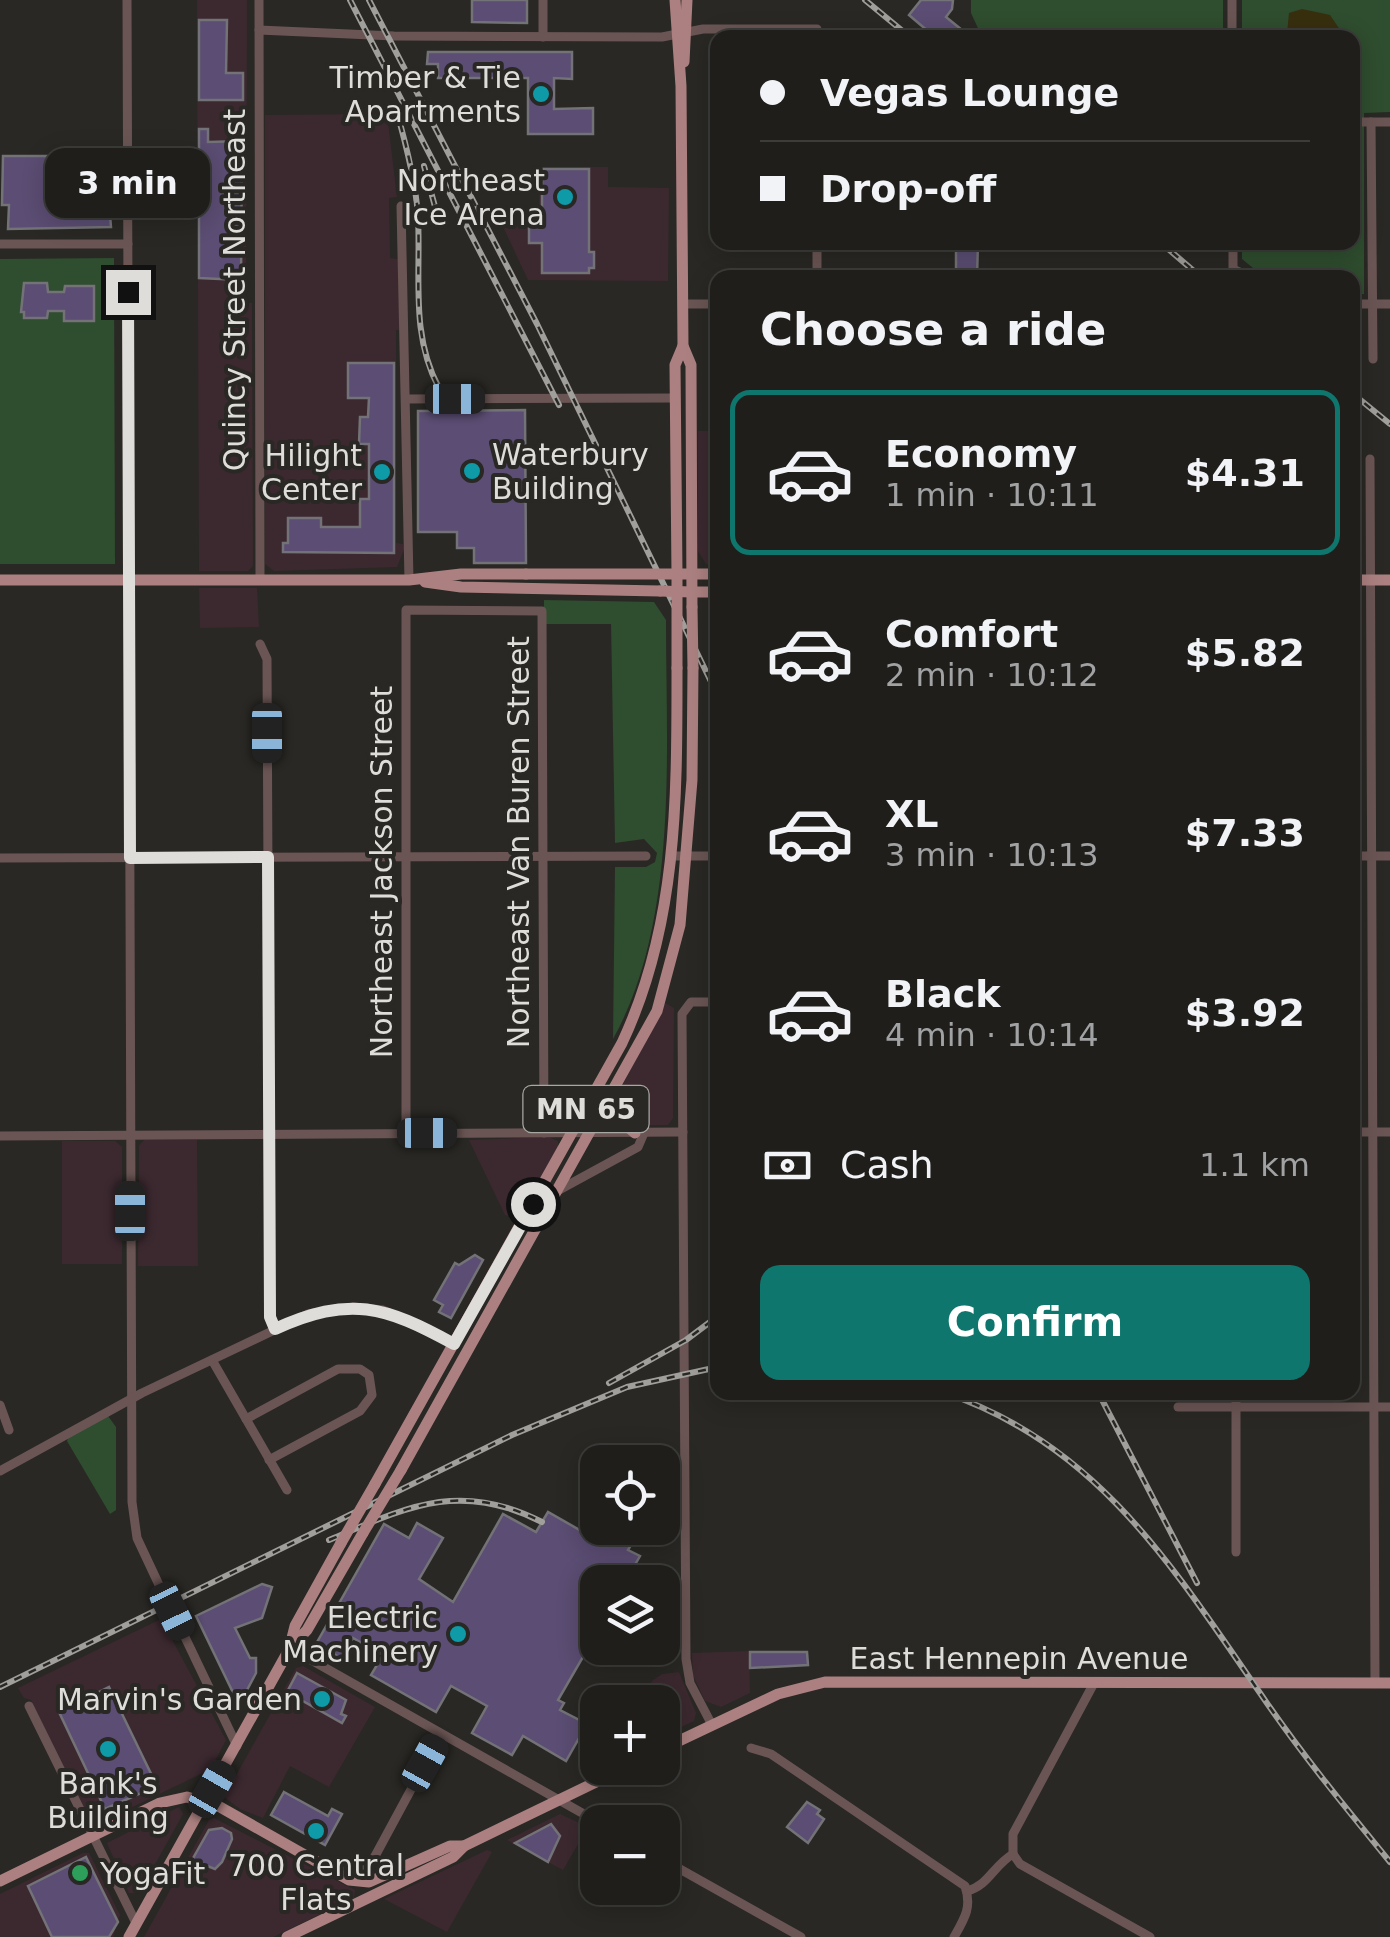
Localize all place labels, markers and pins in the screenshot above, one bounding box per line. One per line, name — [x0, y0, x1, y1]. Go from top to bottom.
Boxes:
place label: Timber & Tie Apartments — [329, 60, 521, 129]
marker: Timber & Tie Apartments — [530, 83, 552, 105]
place label: Northeast Ice Arena — [397, 163, 545, 232]
marker: Northeast Ice Arena — [554, 186, 576, 208]
place label: Waterbury Building — [492, 437, 649, 506]
place label: Hilight Center — [261, 438, 363, 507]
marker: Waterbury Building — [461, 460, 483, 482]
marker: Hilight Center — [371, 461, 393, 483]
place label: Electric Machinery — [282, 1600, 438, 1669]
marker: Electric Machinery — [447, 1623, 469, 1645]
place label: Marvin's Garden — [57, 1682, 302, 1717]
marker: Marvin's Garden — [311, 1688, 333, 1710]
marker: Bank's Building — [97, 1738, 119, 1760]
place label: Bank's Building — [47, 1766, 169, 1835]
marker: 700 Central Flats — [305, 1820, 327, 1842]
place label: 700 Central Flats — [228, 1848, 404, 1917]
place label: YogaFit — [99, 1856, 206, 1891]
marker: YogaFit — [69, 1862, 91, 1884]

